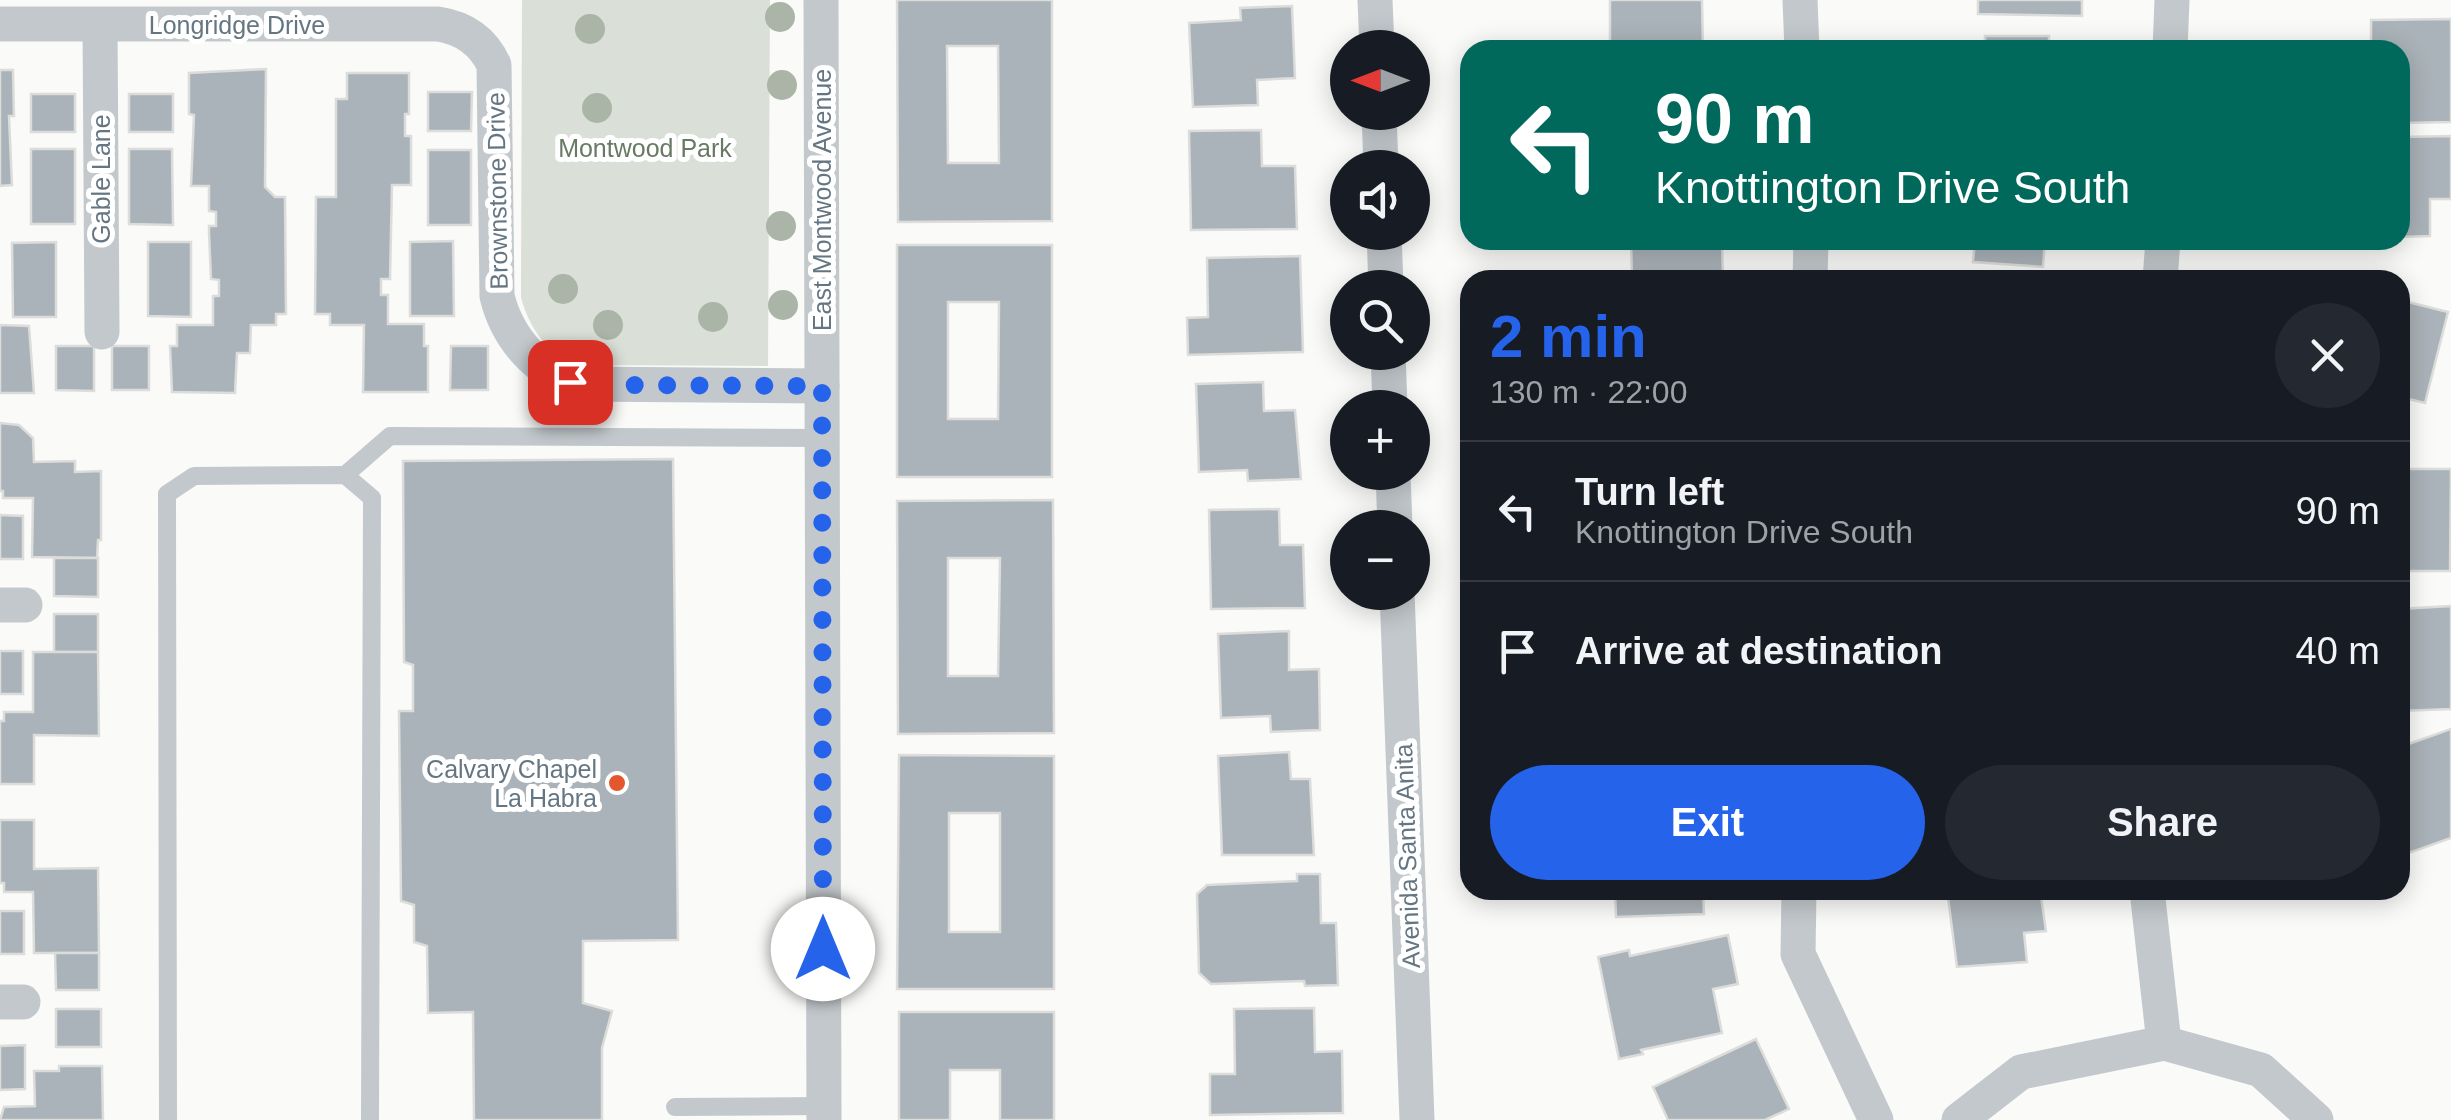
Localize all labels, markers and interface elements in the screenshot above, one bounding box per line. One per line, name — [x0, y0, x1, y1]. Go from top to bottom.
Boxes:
street label: Longridge Drive — [149, 11, 325, 39]
north arrow — [1330, 30, 1430, 130]
map controls — [1330, 30, 1430, 610]
street label: East Montwood Avenue — [808, 69, 836, 331]
icon: left — [1490, 80, 1620, 210]
text: 90 m — [1655, 80, 1815, 158]
street label: Brownstone Drive — [481, 92, 513, 290]
street label: Gable Lane — [87, 114, 115, 244]
park label: Montwood Park — [558, 134, 732, 162]
button: sound — [1330, 150, 1430, 250]
text: Knottington Drive South — [1655, 162, 2130, 213]
button: search — [1330, 270, 1430, 370]
text: 2 min — [1490, 303, 1647, 370]
button: close — [2275, 303, 2380, 408]
pin — [528, 340, 613, 425]
icon: arrive — [543, 355, 598, 410]
text: 130 m · 22:00 — [1490, 374, 1687, 410]
button: + — [1330, 390, 1430, 490]
text: Turn left — [1575, 471, 1724, 513]
icon: left — [1490, 484, 1545, 539]
text: 90 m — [2296, 490, 2380, 532]
button: − — [1330, 510, 1430, 610]
text: Knottington Drive South — [1575, 514, 1913, 550]
icon: arrive — [1490, 624, 1545, 679]
text: Arrive at destination — [1575, 630, 1942, 672]
text: 40 m — [2296, 630, 2380, 672]
street label: Avenida Santa Anita — [1389, 743, 1425, 969]
place label: Calvary Chapel La Habra — [426, 755, 597, 812]
button: Exit — [1490, 765, 1925, 880]
button: Share — [1945, 765, 2380, 880]
marker: Calvary Chapel La Habra — [606, 772, 628, 794]
position arrow — [771, 897, 875, 1001]

